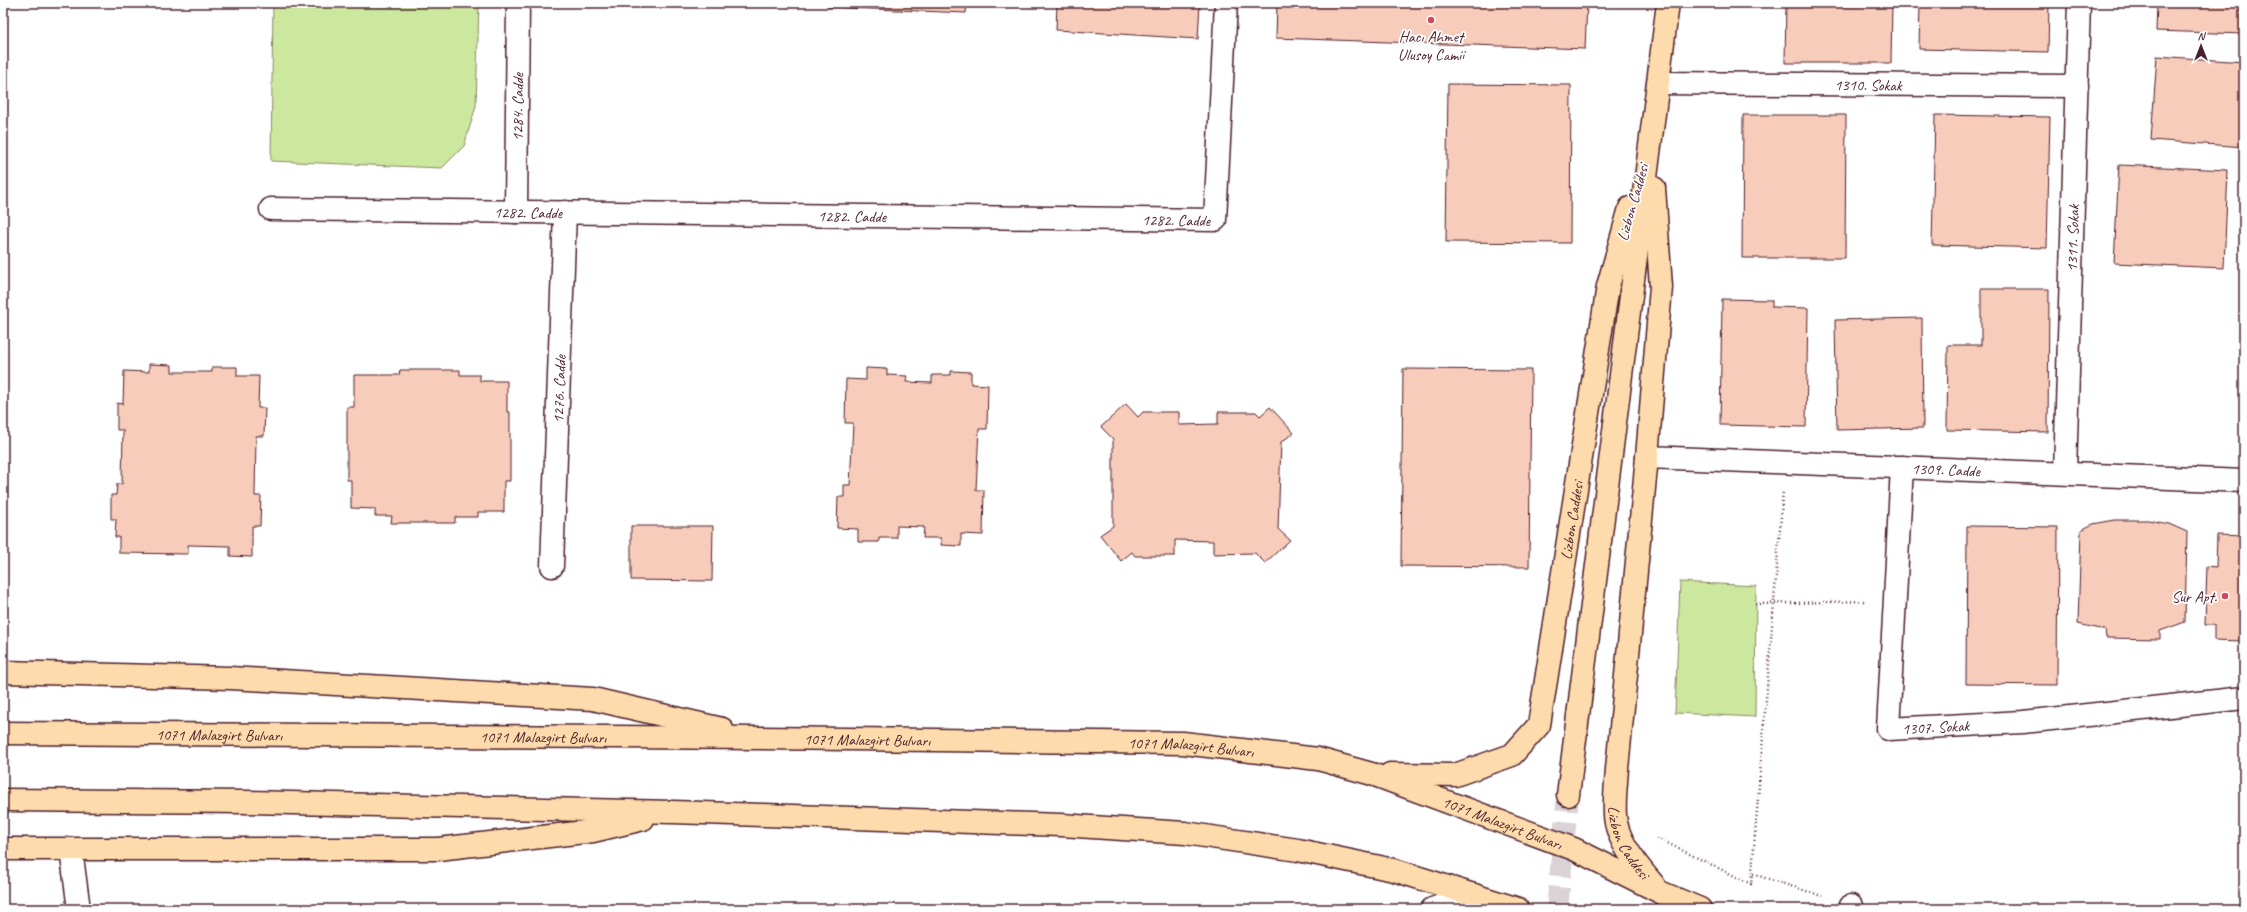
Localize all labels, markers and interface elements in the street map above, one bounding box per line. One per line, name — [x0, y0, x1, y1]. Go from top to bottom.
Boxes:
marker: Hacı Ahmet Ulusoy Camii — [1426, 15, 1436, 25]
north arrow — [2181, 26, 2221, 66]
place label: Hacı Ahmet Ulusoy Camii — [1398, 27, 1466, 65]
text: N — [2198, 29, 2207, 43]
street label: 1284. Cadde — [508, 71, 528, 141]
street label: 1310. Sokak — [1834, 75, 1903, 96]
street label: Lizbon Caddesi — [1612, 160, 1654, 243]
street label: 1282. Cadde — [494, 203, 564, 223]
street label: 1311. Sokak — [2062, 203, 2084, 272]
street label: 1282. Cadde — [818, 206, 888, 227]
street label: 1282. Cadde — [1142, 210, 1212, 231]
street label: 1276. Cadde — [548, 353, 571, 424]
street label: 1309. Cadde — [1911, 459, 1982, 481]
street label: Lizbon Caddesi — [1556, 478, 1588, 561]
place label: Sur Apt. — [2171, 587, 2218, 607]
marker: Sur Apt. — [2220, 591, 2230, 601]
street label: 1307. Sokak — [1902, 716, 1971, 739]
street label: 1071 Malazgirt Bulvarı — [156, 725, 283, 746]
street label: 1071 Malazgirt Bulvarı — [480, 727, 607, 748]
street label: 1071 Malazgirt Bulvarı — [804, 730, 931, 751]
street label: 1071 Malazgirt Bulvarı — [1128, 733, 1256, 762]
street label: 1071 Malazgirt Bulvarı — [1439, 792, 1566, 855]
street label: Lizbon Caddesi — [1604, 806, 1655, 885]

